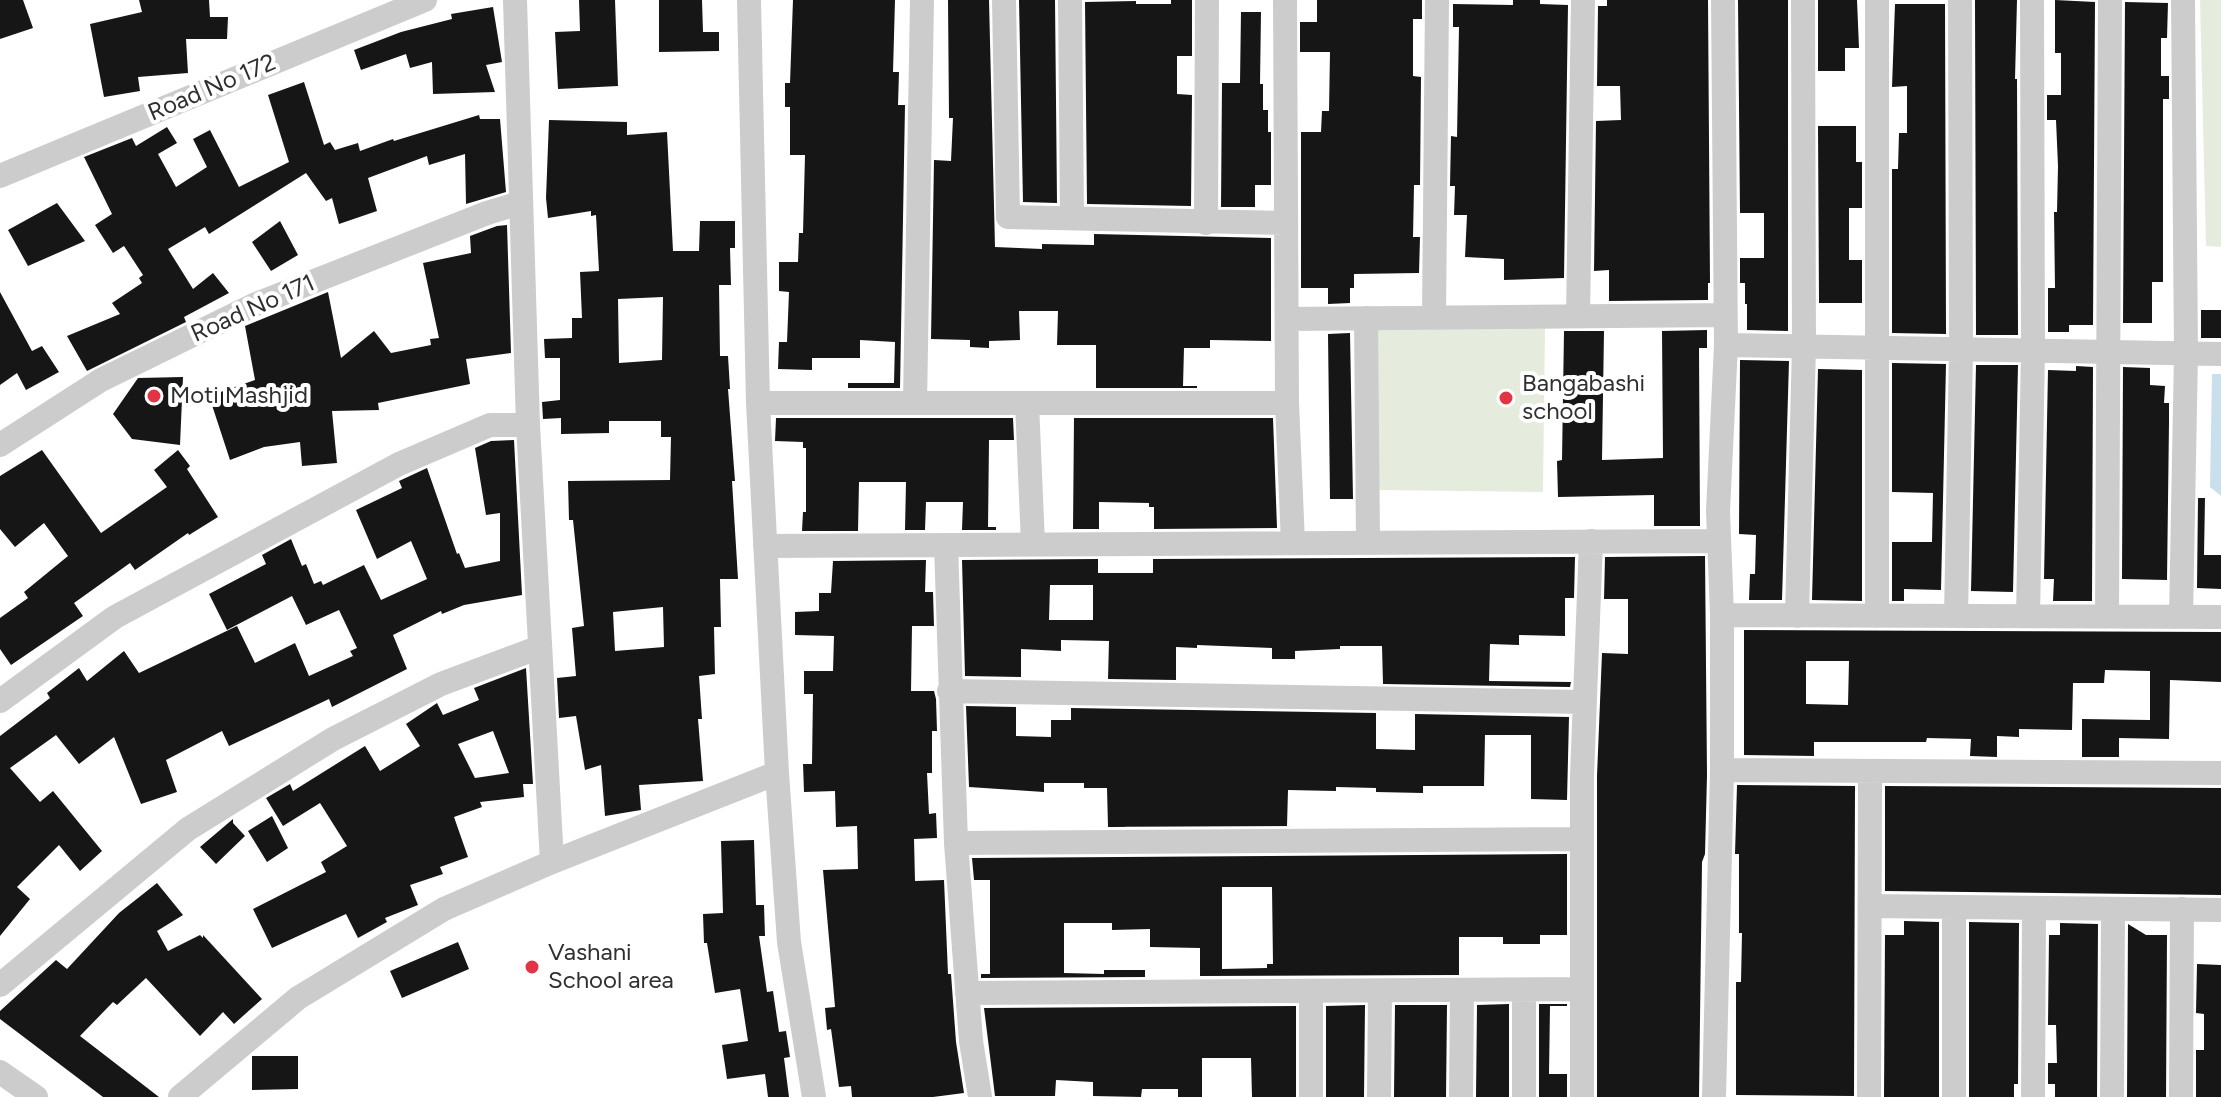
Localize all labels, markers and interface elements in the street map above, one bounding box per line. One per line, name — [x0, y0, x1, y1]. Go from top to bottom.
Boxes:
street label: Road No 172 — [144, 48, 280, 128]
street label: Road No 171 — [187, 269, 319, 349]
place label: Bangabashi school — [1522, 370, 1645, 426]
place label: Moti Mashjid — [170, 382, 308, 410]
marker: Moti Mashjid — [145, 387, 163, 405]
marker: Bangabashi school — [1497, 389, 1515, 407]
place label: Vashani School area — [548, 939, 674, 995]
marker: Vashani School area — [523, 958, 541, 976]

